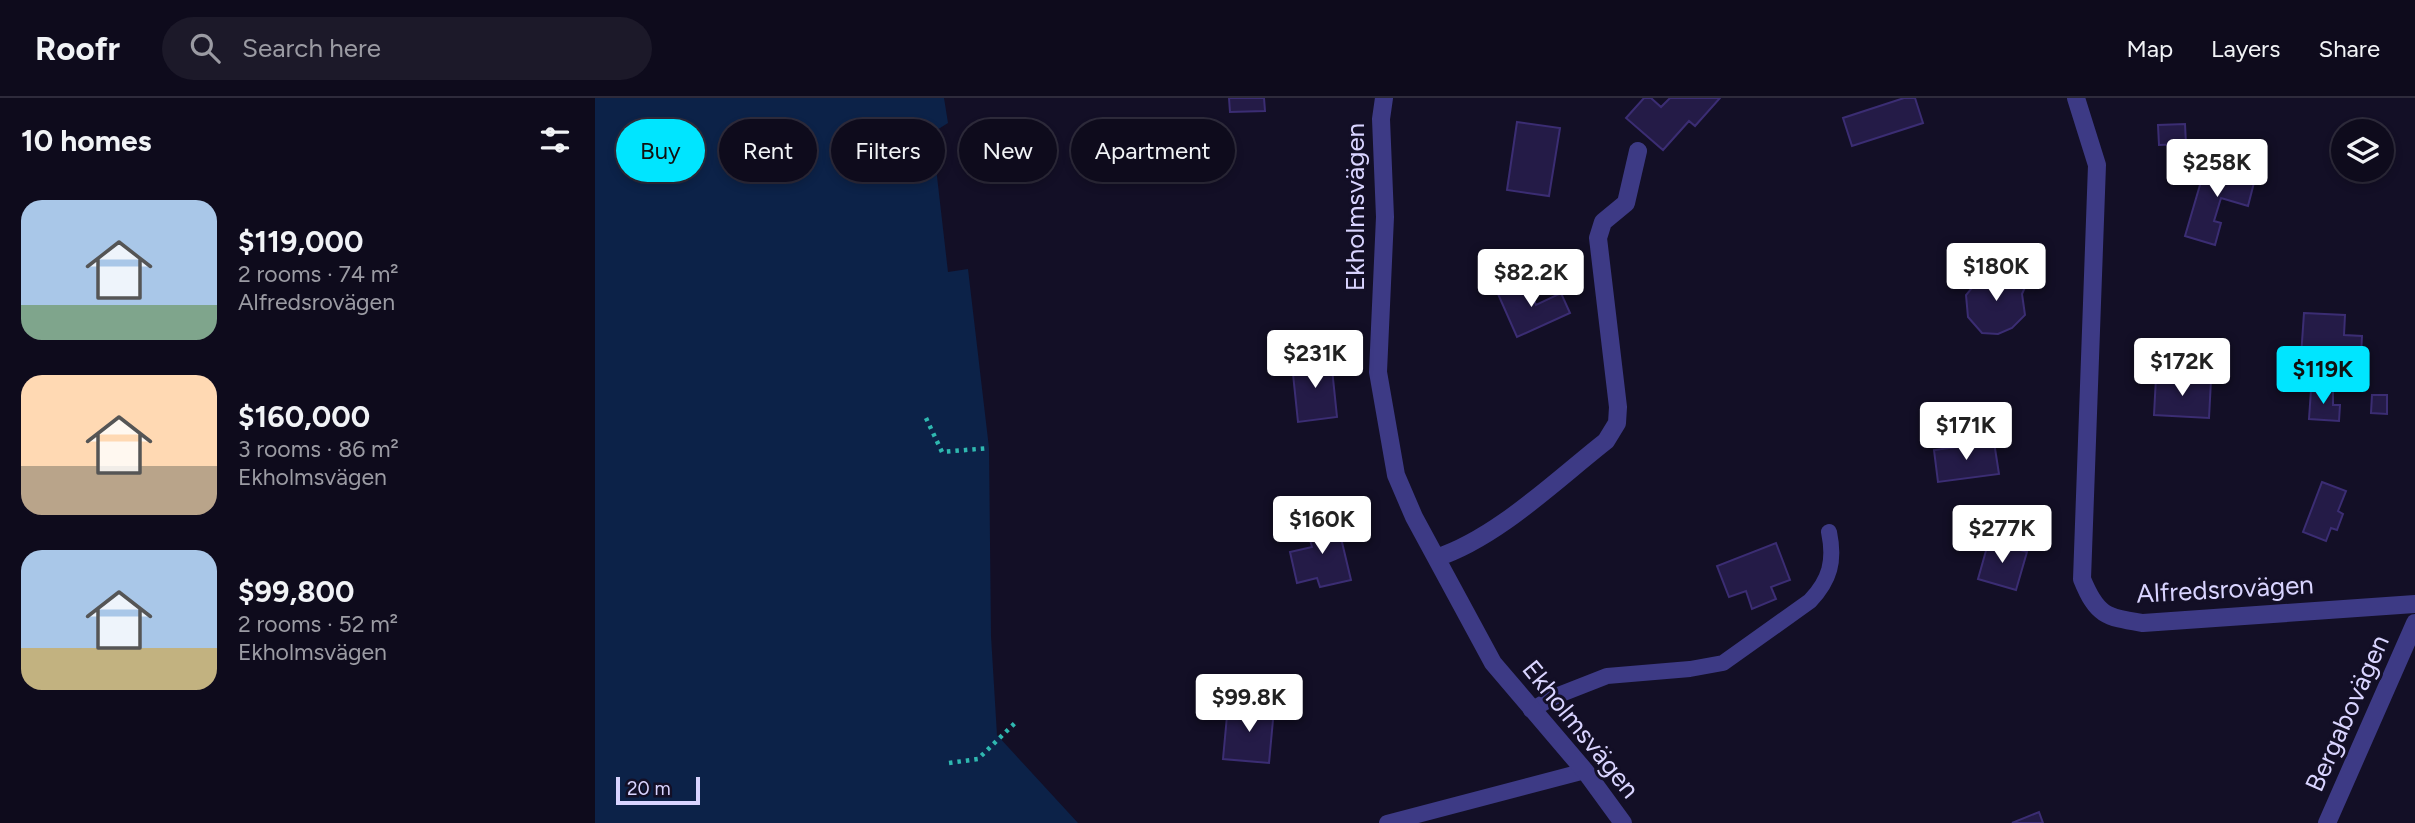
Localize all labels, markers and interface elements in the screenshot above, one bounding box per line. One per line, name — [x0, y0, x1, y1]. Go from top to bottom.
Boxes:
search box — [162, 17, 652, 80]
text: Roofr — [35, 29, 120, 68]
icon: search — [186, 29, 224, 67]
text: Search here — [242, 32, 381, 64]
text: Map — [2126, 34, 2173, 63]
text: Layers — [2211, 34, 2280, 63]
text: Share — [2318, 34, 2380, 63]
chip: Buy — [616, 119, 705, 182]
chip: Rent — [719, 119, 817, 182]
chip: Filters — [831, 119, 945, 182]
chip: New — [959, 119, 1057, 182]
chip: Apartment — [1071, 119, 1235, 182]
map controls — [2331, 119, 2394, 182]
button: layers — [2331, 119, 2394, 182]
icon: filters — [536, 121, 574, 159]
text: 10 homes — [21, 122, 152, 159]
street label: Ekholmsvägen — [1339, 123, 1371, 291]
pin: $258K — [2168, 140, 2266, 199]
text: $258K — [2183, 148, 2251, 176]
text: $119,000 — [238, 223, 363, 260]
icon: home — [77, 228, 161, 312]
pin: $180K — [1947, 244, 2045, 303]
pin: $82.2K — [1474, 250, 1588, 309]
text: $180K — [1963, 252, 2029, 280]
text: $82.2K — [1494, 258, 1568, 286]
text: 2 rooms · 74 m² — [238, 260, 399, 288]
text: Alfredsrovägen — [238, 288, 395, 316]
pin: $231K — [1266, 330, 1364, 390]
pin: $172K — [2133, 338, 2231, 398]
text: $231K — [1283, 339, 1347, 367]
pin: $119K — [2274, 346, 2372, 406]
text: $172K — [2150, 347, 2214, 375]
text: $119K — [2293, 355, 2353, 383]
text: $160,000 — [238, 398, 370, 435]
pin: $171K — [1917, 402, 2015, 462]
icon: home — [77, 403, 161, 487]
text: $171K — [1936, 411, 1996, 439]
text: 3 rooms · 86 m² — [238, 435, 399, 463]
text: Ekholmsvägen — [238, 463, 387, 491]
pin: $160K — [1273, 496, 1371, 556]
text: $160K — [1289, 505, 1355, 533]
pin: $277K — [1953, 505, 2051, 565]
text: $277K — [1969, 514, 2035, 542]
street label: Alfredsrovägen — [2136, 568, 2314, 610]
text: $99,800 — [238, 573, 354, 610]
icon: home — [77, 578, 161, 662]
text: 2 rooms · 52 m² — [238, 610, 398, 638]
street label: Bergabovägen — [2298, 630, 2396, 796]
text: Ekholmsvägen — [238, 638, 387, 666]
street label: Ekholmsvägen — [1516, 654, 1646, 804]
pin: $99.8K — [1192, 674, 1306, 734]
text: $99.8K — [1212, 683, 1286, 711]
scale bar — [616, 774, 700, 806]
text: 20 m — [627, 777, 671, 800]

